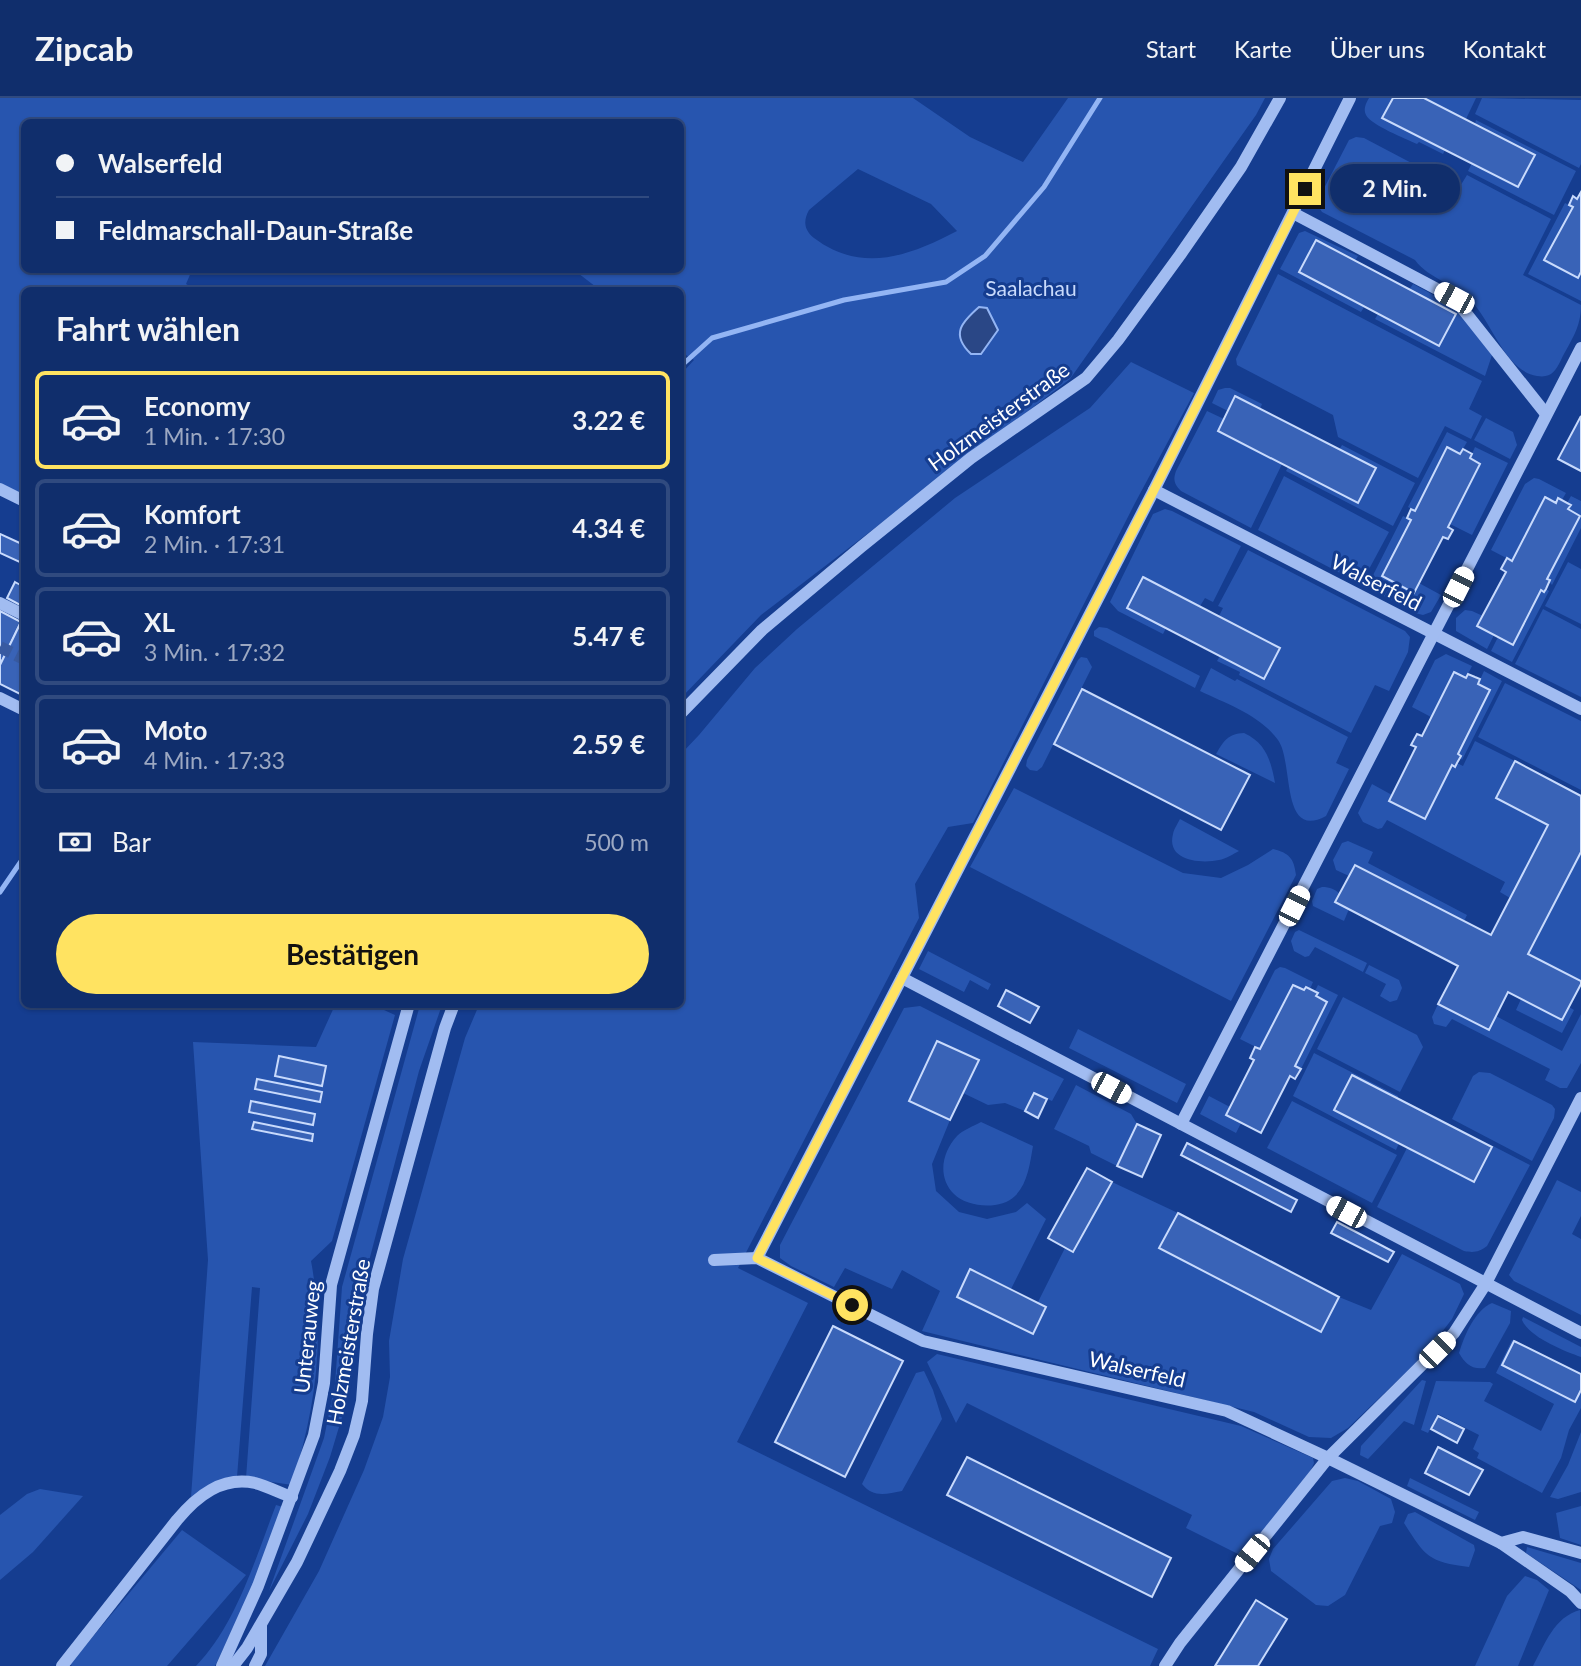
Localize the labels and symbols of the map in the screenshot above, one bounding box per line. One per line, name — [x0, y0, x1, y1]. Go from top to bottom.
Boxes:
callout: 2 Min. — [1330, 164, 1459, 214]
route end — [1289, 173, 1321, 205]
park label: Saalachau — [985, 275, 1077, 300]
car — [1431, 279, 1478, 317]
street label: Holzmeisterstraße — [923, 356, 1074, 475]
street label: Walserfeld — [1327, 548, 1426, 615]
car — [1440, 564, 1477, 610]
car — [1276, 883, 1313, 929]
car — [1088, 1069, 1135, 1107]
car — [1323, 1193, 1370, 1231]
street label: Holzmeisterstraße — [321, 1257, 374, 1427]
street label: Unterauweg — [288, 1279, 325, 1394]
route start — [836, 1289, 868, 1321]
car — [1415, 1328, 1460, 1372]
street label: Walserfeld — [1086, 1345, 1188, 1392]
car — [1231, 1530, 1274, 1576]

